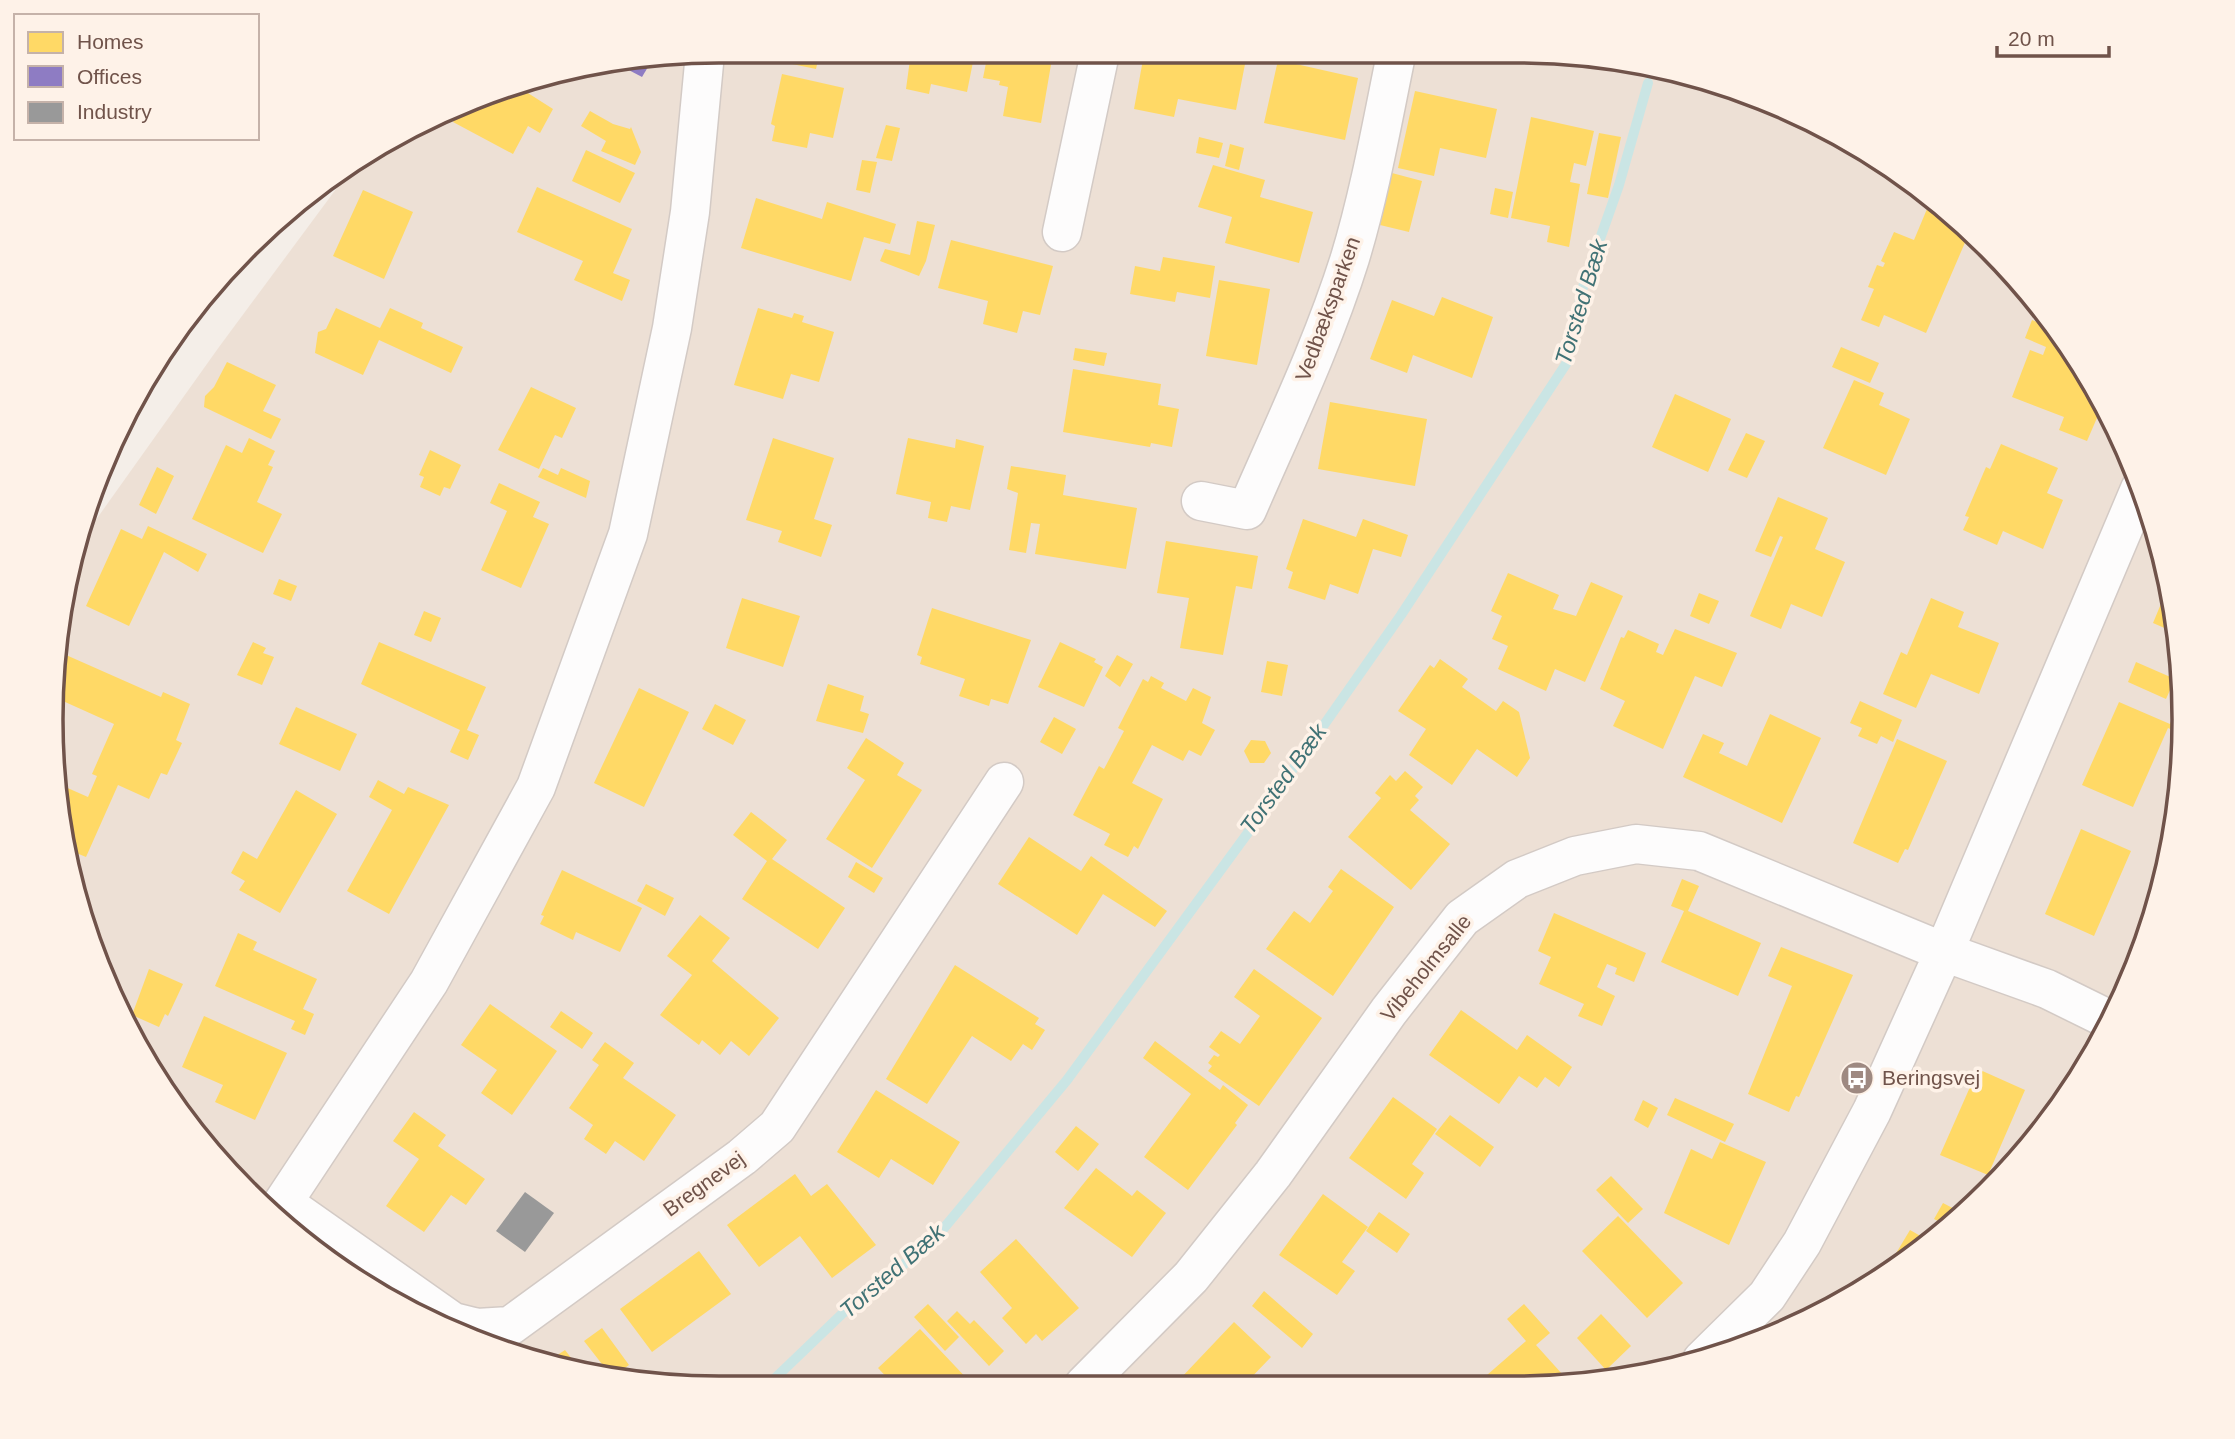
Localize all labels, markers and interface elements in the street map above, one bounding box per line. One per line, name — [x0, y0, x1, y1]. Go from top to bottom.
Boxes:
legend — [14, 14, 259, 140]
scale bar — [1997, 14, 2109, 58]
text: 20 m — [2008, 27, 2055, 50]
text: Homes — [77, 30, 144, 53]
text: Offices — [77, 65, 142, 88]
text: Industry — [77, 100, 152, 123]
street label: Vedbæksparken — [1291, 234, 1364, 384]
water label: Torsted Bæk — [1550, 235, 1613, 368]
water label: Torsted Bæk — [1234, 718, 1332, 839]
street label: Vibeholmsalle — [1376, 910, 1476, 1026]
bus stop icon: Beringsvej — [1838, 1059, 1876, 1097]
place label: Beringsvej — [1882, 1066, 1980, 1089]
street label: Bregnevej — [659, 1147, 749, 1221]
water label: Torsted Bæk — [835, 1218, 951, 1323]

